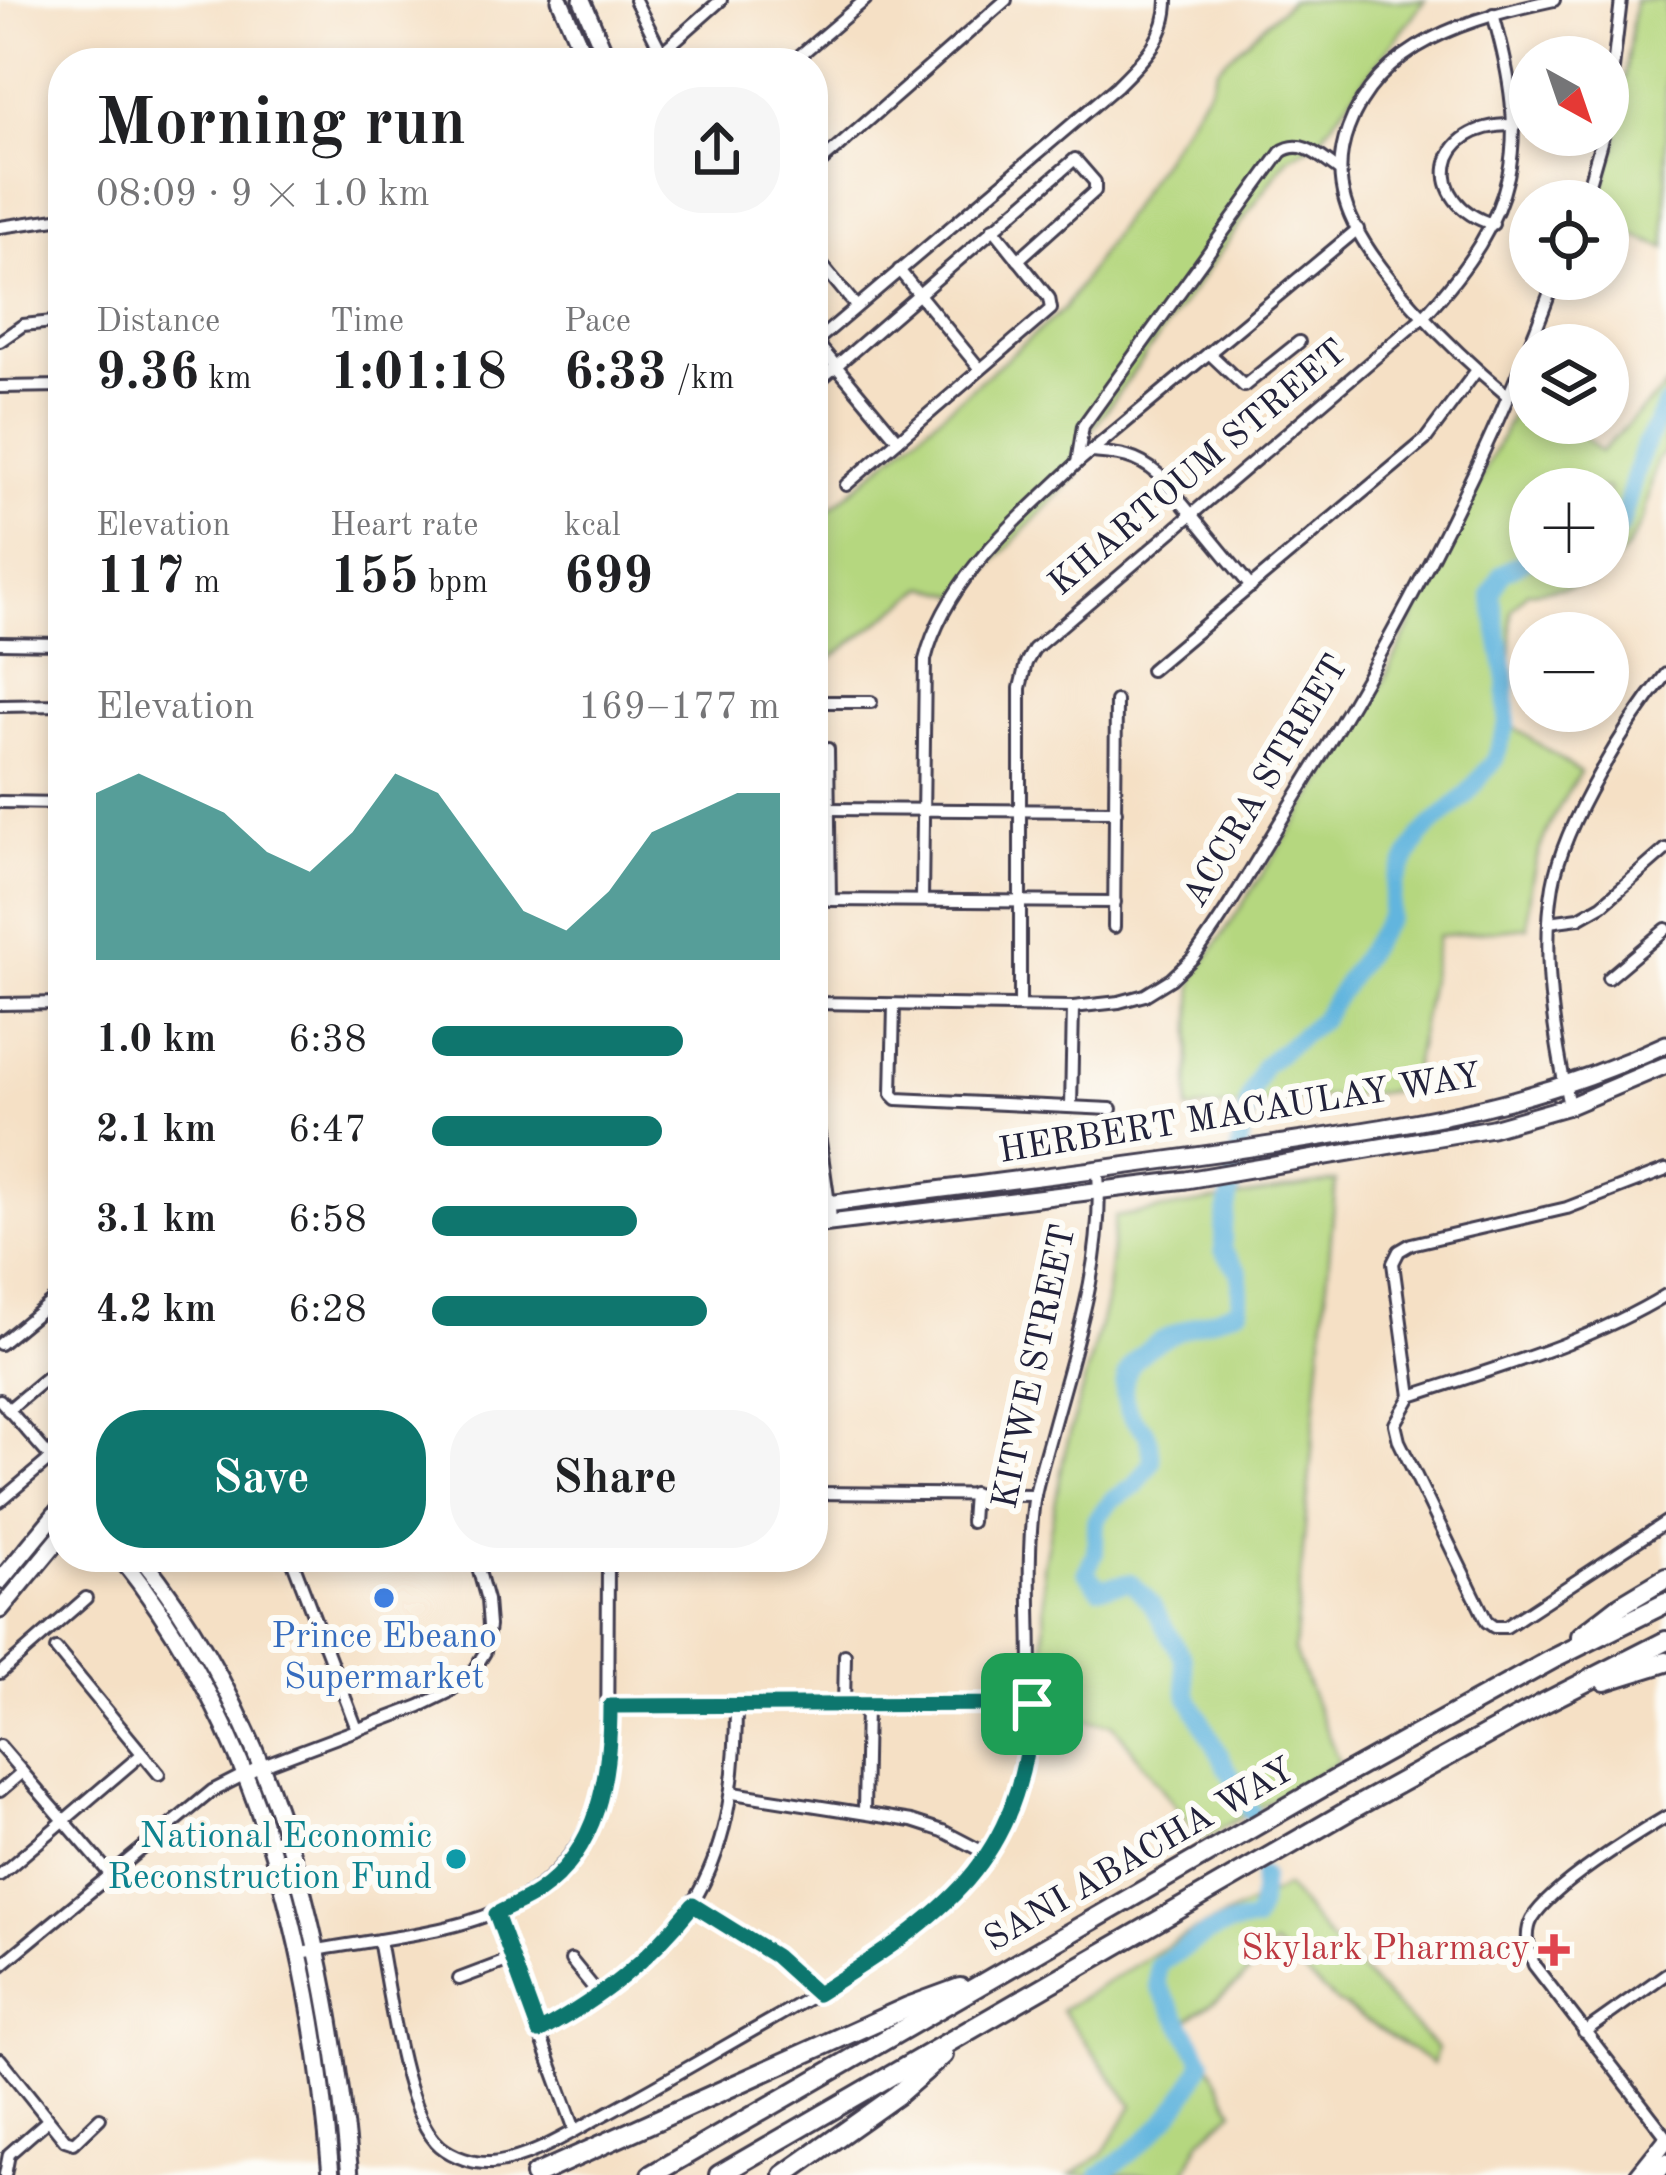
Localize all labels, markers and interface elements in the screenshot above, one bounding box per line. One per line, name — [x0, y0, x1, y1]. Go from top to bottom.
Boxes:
north arrow — [1509, 36, 1629, 156]
map controls — [1509, 36, 1629, 732]
button: share — [654, 87, 780, 213]
text: Morning run — [96, 93, 466, 159]
text: 08:09 · 9 × 1.0 km — [96, 175, 430, 214]
button: locate — [1509, 180, 1629, 300]
text: Distance — [96, 306, 220, 339]
text: Time — [330, 306, 404, 339]
text: Pace — [564, 306, 631, 339]
button: layers — [1509, 324, 1629, 444]
street label: KHARTOUM STREET — [1043, 334, 1355, 604]
text: 9.36 — [96, 349, 199, 400]
text: 1:01:18 — [330, 349, 506, 400]
text: 6:33 — [564, 349, 667, 400]
text: km — [199, 363, 252, 396]
text: /km — [667, 363, 734, 396]
button: + — [1509, 468, 1629, 588]
text: Elevation — [96, 510, 230, 543]
text: Heart rate — [330, 510, 478, 543]
text: kcal — [564, 510, 621, 543]
text: 117 — [96, 553, 185, 604]
text: 155 — [330, 553, 419, 604]
text: 699 — [564, 553, 653, 604]
text: m — [185, 567, 220, 600]
text: bpm — [419, 567, 488, 600]
button: − — [1509, 612, 1629, 732]
street label: ACCRA STREET — [1178, 650, 1356, 914]
text: Elevation — [96, 688, 255, 727]
text: 169–177 m — [578, 688, 780, 727]
text: 1.0 km — [96, 1021, 216, 1060]
text: 6:38 — [288, 1021, 367, 1060]
street label: HERBERT MACAULAY WAY — [996, 1059, 1484, 1171]
text: 2.1 km — [96, 1111, 216, 1150]
text: 6:47 — [288, 1111, 367, 1150]
text: 3.1 km — [96, 1201, 216, 1240]
text: 6:58 — [288, 1201, 367, 1240]
street label: KITWE STREET — [988, 1222, 1084, 1512]
text: 4.2 km — [96, 1291, 216, 1330]
text: 6:28 — [288, 1291, 367, 1330]
button: Save — [96, 1410, 426, 1548]
button: Share — [450, 1410, 780, 1548]
marker: Prince Ebeano Supermarket — [371, 1585, 397, 1611]
place label: Prince Ebeano Supermarket — [271, 1620, 497, 1697]
pin — [981, 1653, 1083, 1755]
icon: arrive — [999, 1671, 1065, 1737]
street label: SANI ABACHA WAY — [979, 1753, 1301, 1959]
place label: National Economic Reconstruction Fund — [107, 1820, 432, 1897]
marker: National Economic Reconstruction Fund — [443, 1846, 469, 1872]
place label: Skylark Pharmacy — [1241, 1932, 1530, 1968]
marker: Skylark Pharmacy — [1541, 1937, 1567, 1963]

